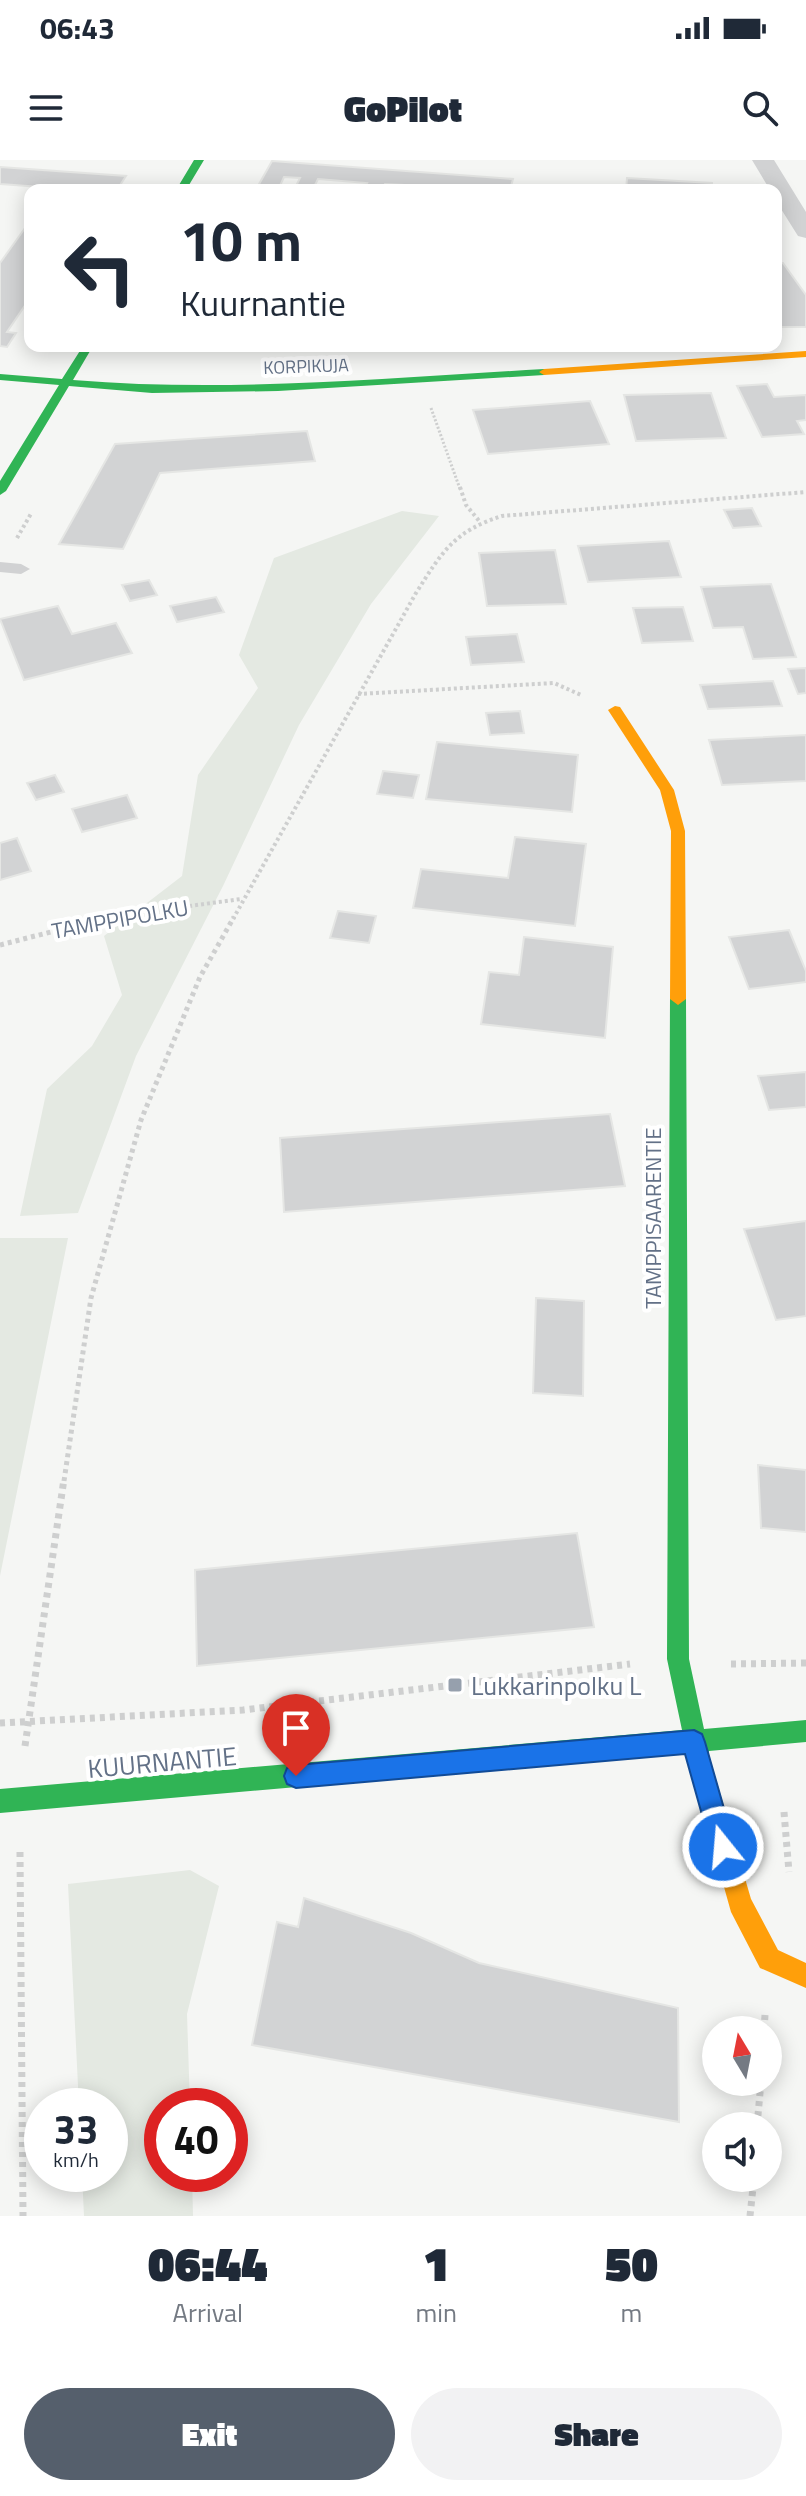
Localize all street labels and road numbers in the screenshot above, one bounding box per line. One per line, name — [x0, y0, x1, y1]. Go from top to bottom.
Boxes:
street label: KORPIKUJA — [263, 351, 349, 381]
street label: TAMPPIPOLKU — [49, 890, 191, 948]
street label: TAMPPISAARENTIE — [636, 1127, 670, 1309]
street label: KUURNANTIE — [86, 1736, 238, 1788]

